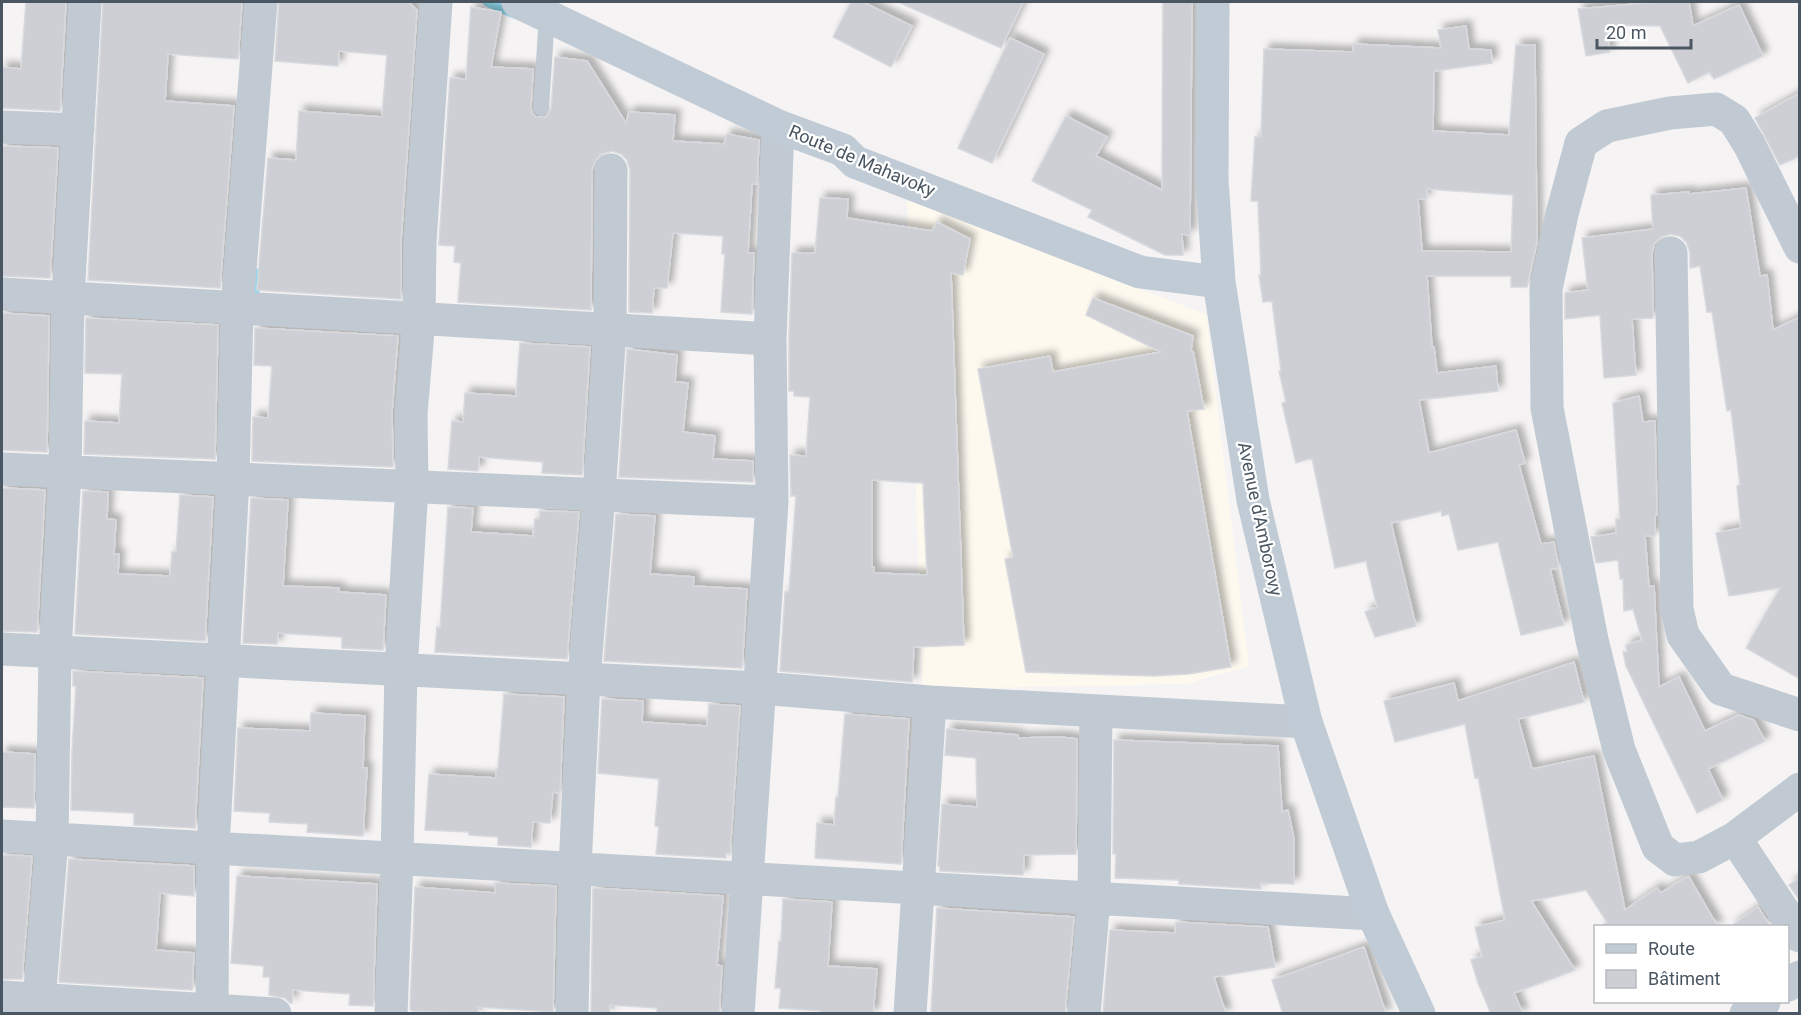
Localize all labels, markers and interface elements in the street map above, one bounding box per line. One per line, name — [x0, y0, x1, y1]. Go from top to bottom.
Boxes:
scale bar — [1597, 12, 1692, 50]
text: 20 m — [1606, 22, 1646, 43]
street label: Route de Mahavoky — [786, 120, 939, 201]
street label: Avenue d'Amborovy — [1234, 440, 1287, 598]
legend — [1594, 925, 1789, 1003]
text: Route — [1648, 938, 1695, 959]
text: Bâtiment — [1648, 968, 1721, 989]

